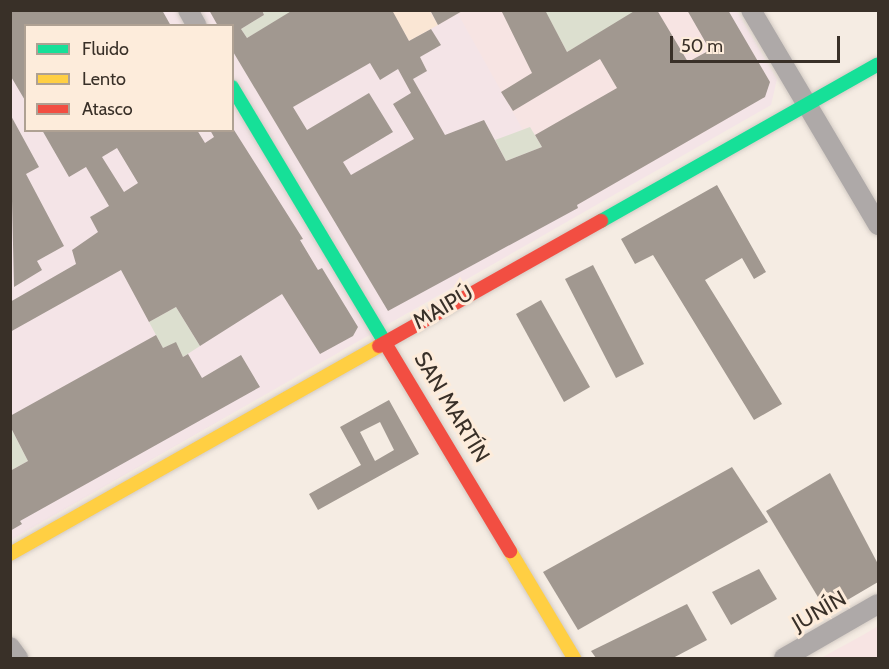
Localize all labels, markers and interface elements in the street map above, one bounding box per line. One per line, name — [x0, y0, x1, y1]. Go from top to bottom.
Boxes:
legend — [24, 24, 234, 132]
scale bar — [673, 24, 842, 62]
text: 50 m — [681, 35, 723, 57]
text: Fluido — [82, 38, 129, 60]
text: Lento — [82, 68, 126, 90]
text: Atasco — [82, 98, 133, 120]
street label: MAIPÚ — [408, 279, 478, 335]
street label: SAN MARTÍN — [409, 347, 495, 467]
street label: JUNÍN — [787, 585, 851, 637]

